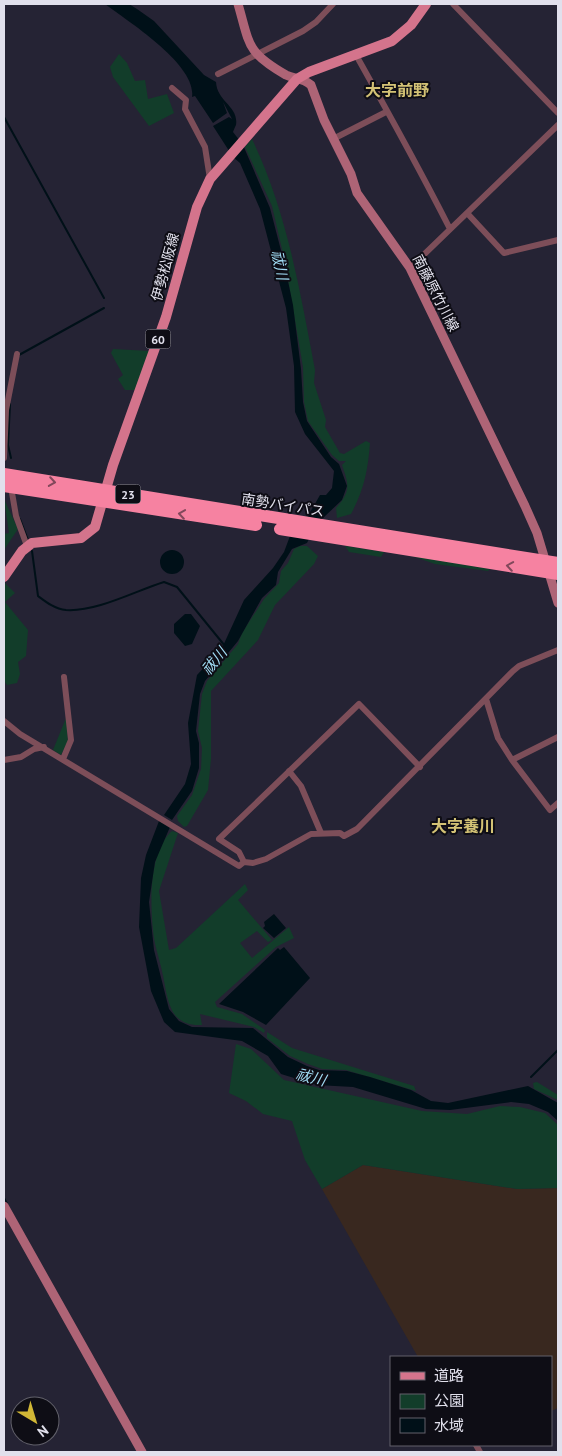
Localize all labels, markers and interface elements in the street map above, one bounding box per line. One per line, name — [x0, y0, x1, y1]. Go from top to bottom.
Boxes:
district label: 大字前野 — [365, 80, 429, 100]
street label: 伊勢松阪線 — [147, 231, 183, 303]
water label: 祓川 — [268, 248, 293, 284]
street label: 南藤原竹川線 — [409, 251, 463, 335]
road number: 60 — [146, 329, 170, 348]
one-way arrow — [48, 476, 56, 486]
road number: 23 — [116, 484, 140, 504]
street label: 南勢バイパス — [240, 490, 326, 520]
one-way arrow — [178, 509, 186, 519]
one-way arrow — [506, 561, 514, 572]
water label: 祓川 — [197, 642, 232, 679]
district label: 大字養川 — [431, 816, 495, 836]
water label: 祓川 — [294, 1064, 330, 1090]
legend — [390, 1356, 552, 1446]
text: 道路 — [434, 1366, 464, 1385]
text: 公園 — [434, 1391, 464, 1410]
north arrow — [10, 1396, 60, 1446]
text: 水域 — [434, 1416, 464, 1435]
text: N — [34, 1421, 52, 1441]

